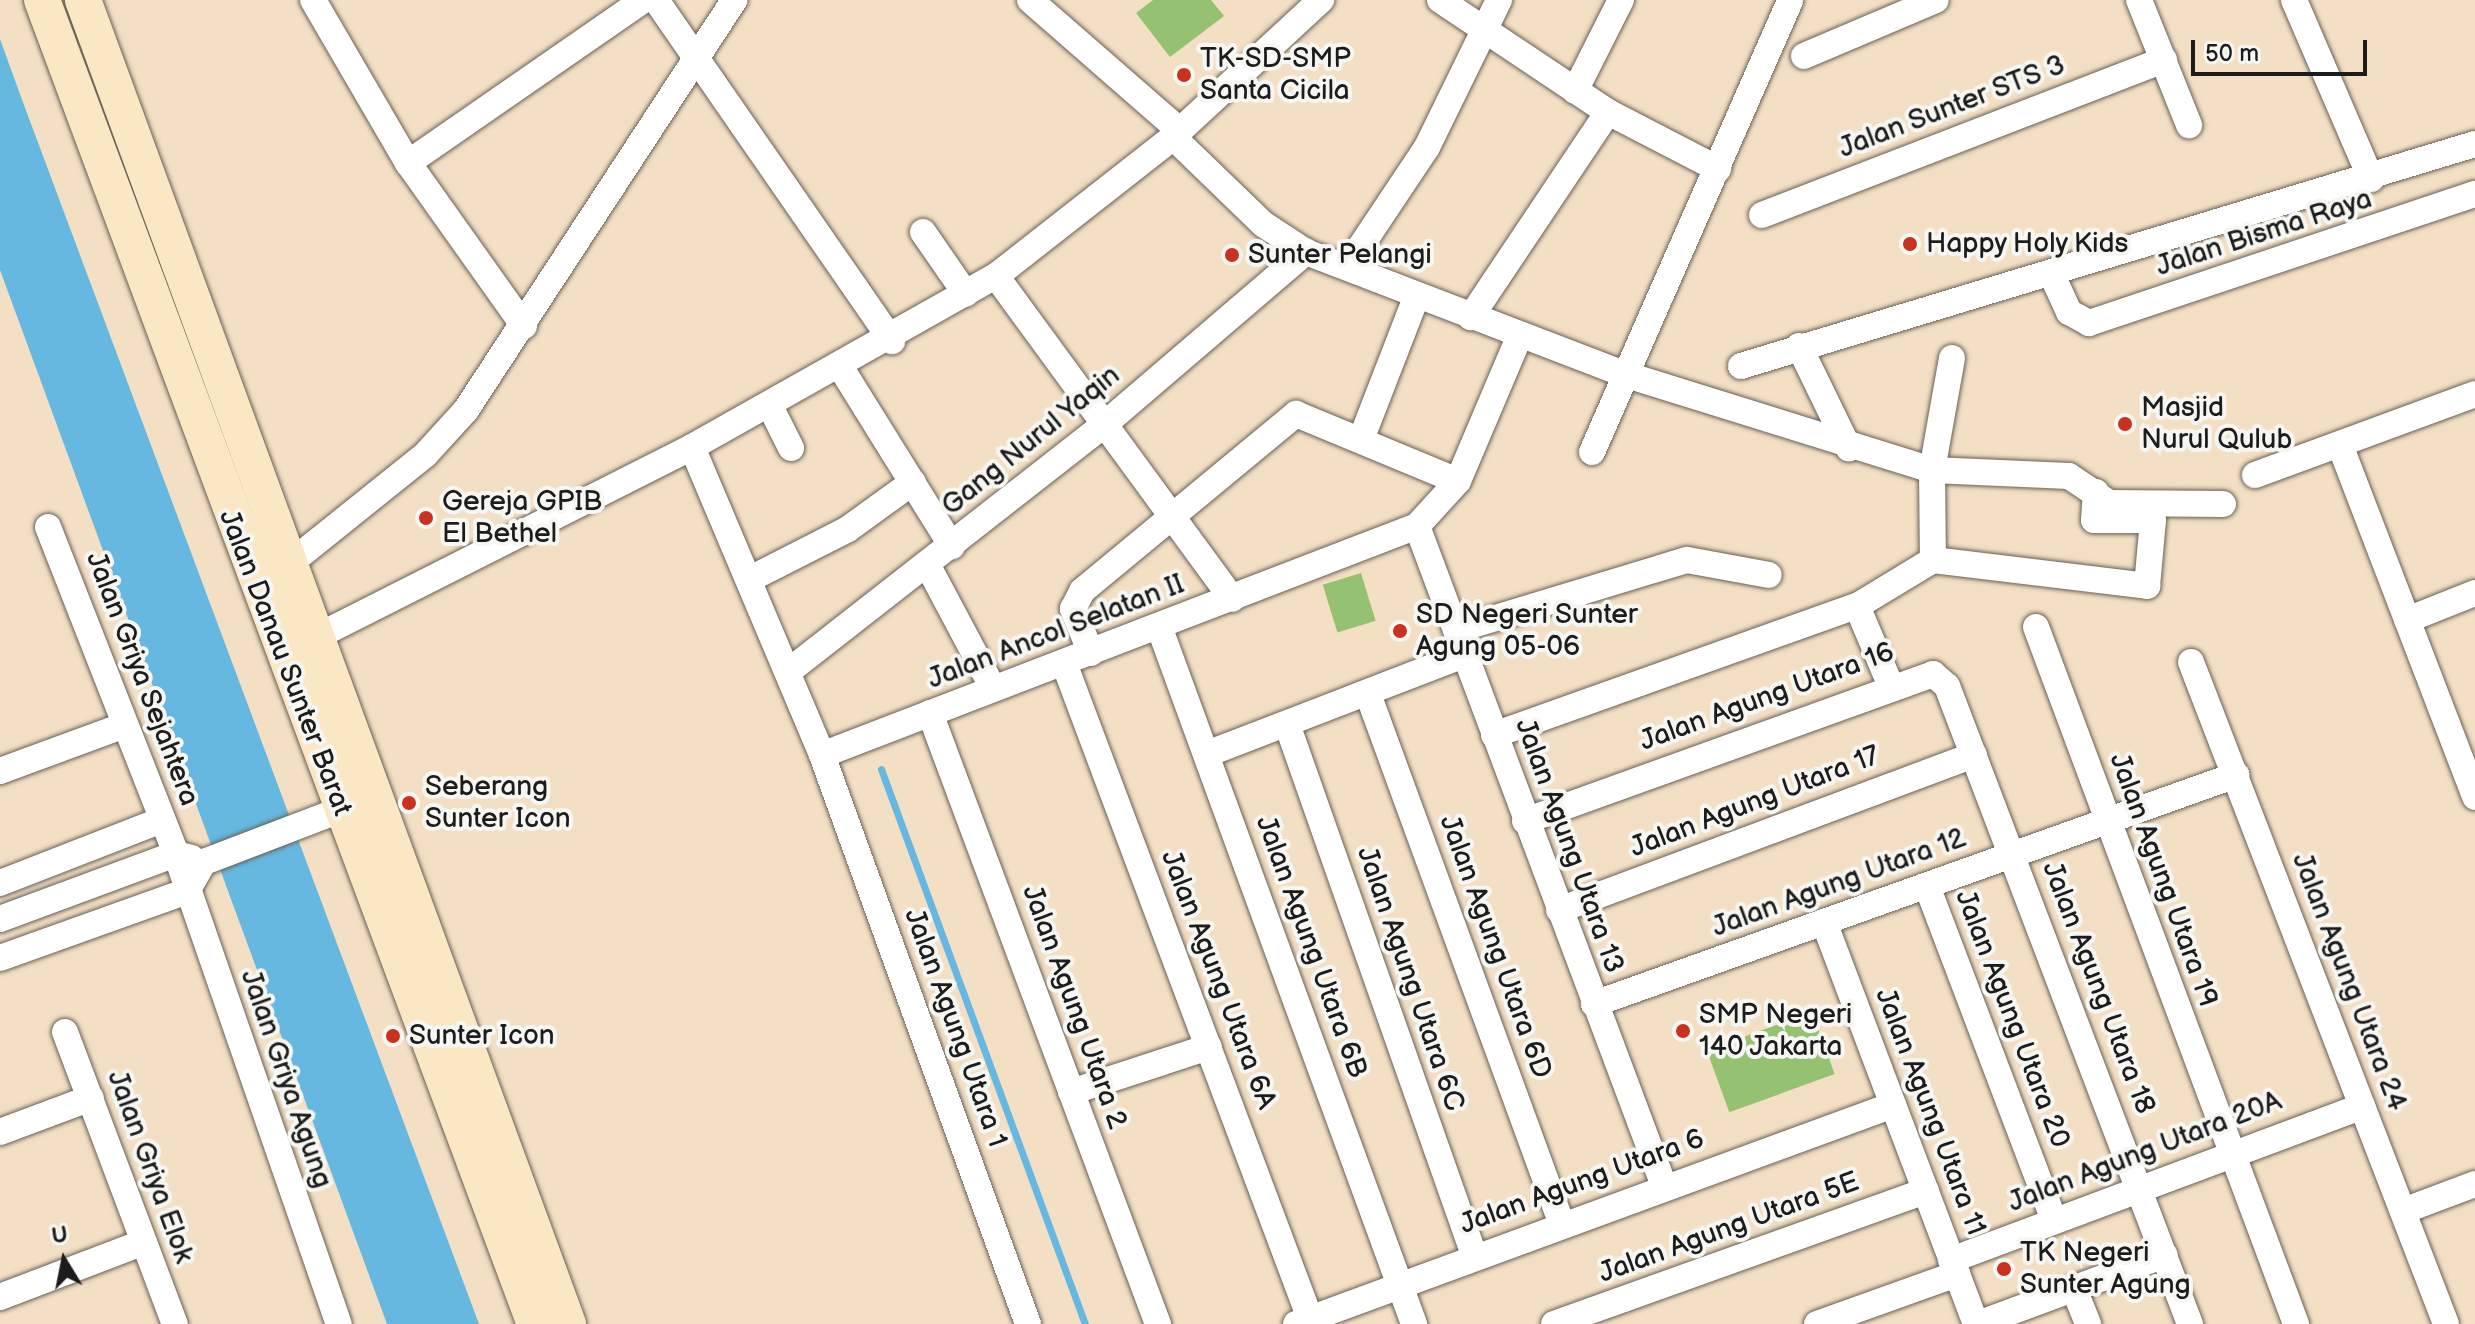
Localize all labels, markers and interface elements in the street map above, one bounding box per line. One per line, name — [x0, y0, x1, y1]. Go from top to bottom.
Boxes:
scale bar — [2195, 24, 2371, 74]
text: 50 m — [2205, 39, 2259, 68]
place label: TK-SD-SMP Santa Cicila — [1200, 42, 1351, 108]
street label: Jalan Sunter STS 3 — [1834, 48, 2070, 166]
marker: TK-SD-SMP Santa Cicila — [1175, 66, 1193, 84]
street label: Jalan Bisma Raya — [2152, 182, 2376, 284]
place label: Happy Holy Kids — [1926, 227, 2132, 261]
marker: Happy Holy Kids — [1901, 235, 1919, 253]
place label: Sunter Pelangi — [1248, 238, 1432, 272]
marker: Sunter Pelangi — [1223, 246, 1241, 264]
street label: Gang Nurul Yaqin — [935, 358, 1127, 524]
place label: Masjid Nurul Qulub — [2141, 391, 2292, 457]
marker: Masjid Nurul Qulub — [2116, 415, 2134, 433]
place label: Gereja GPIB El Bethel — [442, 485, 602, 551]
street label: Jalan Danau Sunter Barat — [211, 505, 359, 821]
marker: Gereja GPIB El Bethel — [417, 509, 435, 527]
street label: Jalan Griya Sejahtera — [78, 547, 206, 811]
street label: Jalan Ancol Selatan II — [923, 568, 1189, 696]
place label: SD Negeri Sunter Agung 05-06 — [1416, 598, 1638, 664]
marker: SD Negeri Sunter Agung 05-06 — [1391, 622, 1409, 640]
street label: Jalan Agung Utara 16 — [1635, 635, 1899, 759]
street label: Jalan Agung Utara 13 — [1507, 714, 1631, 978]
street label: Jalan Agung Utara 17 — [1625, 739, 1885, 865]
street label: Jalan Agung Utara 19 — [2102, 749, 2224, 1011]
place label: Seberang Sunter Icon — [425, 770, 571, 836]
marker: Seberang Sunter Icon — [400, 794, 418, 812]
street label: Jalan Agung Utara 6B — [1248, 811, 1374, 1083]
street label: Jalan Agung Utara 6D — [1432, 811, 1558, 1083]
street label: Jalan Agung Utara 12 — [1708, 821, 1970, 945]
street label: Jalan Agung Utara 6C — [1349, 843, 1471, 1115]
street label: Jalan Agung Utara 6A — [1153, 846, 1283, 1114]
street label: Jalan Agung Utara 24 — [2284, 848, 2414, 1116]
street label: Jalan Agung Utara 18 — [2034, 857, 2162, 1119]
street label: Jalan Agung Utara 2 — [1014, 881, 1134, 1133]
street label: Jalan Agung Utara 20 — [1947, 886, 2077, 1152]
street label: Jalan Agung Utara 1 — [896, 904, 1014, 1152]
street label: Jalan Griya Agung — [233, 966, 339, 1192]
street label: Jalan Agung Utara 11 — [1867, 984, 1993, 1240]
place label: SMP Negeri 140 Jakarta — [1699, 998, 1852, 1064]
place label: Sunter Icon — [409, 1019, 555, 1053]
marker: SMP Negeri 140 Jakarta — [1674, 1022, 1692, 1040]
marker: Sunter Icon — [384, 1027, 402, 1045]
street label: Jalan Griya Elok — [100, 1066, 200, 1268]
street label: Jalan Agung Utara 20A — [2004, 1084, 2286, 1220]
street label: Jalan Agung Utara 6 — [1455, 1122, 1709, 1242]
street label: Jalan Agung Utara 5E — [1594, 1165, 1864, 1291]
north arrow — [24, 1220, 104, 1300]
text: U — [50, 1221, 70, 1251]
place label: TK Negeri Sunter Agung — [2020, 1236, 2191, 1302]
marker: TK Negeri Sunter Agung — [1995, 1260, 2013, 1278]

